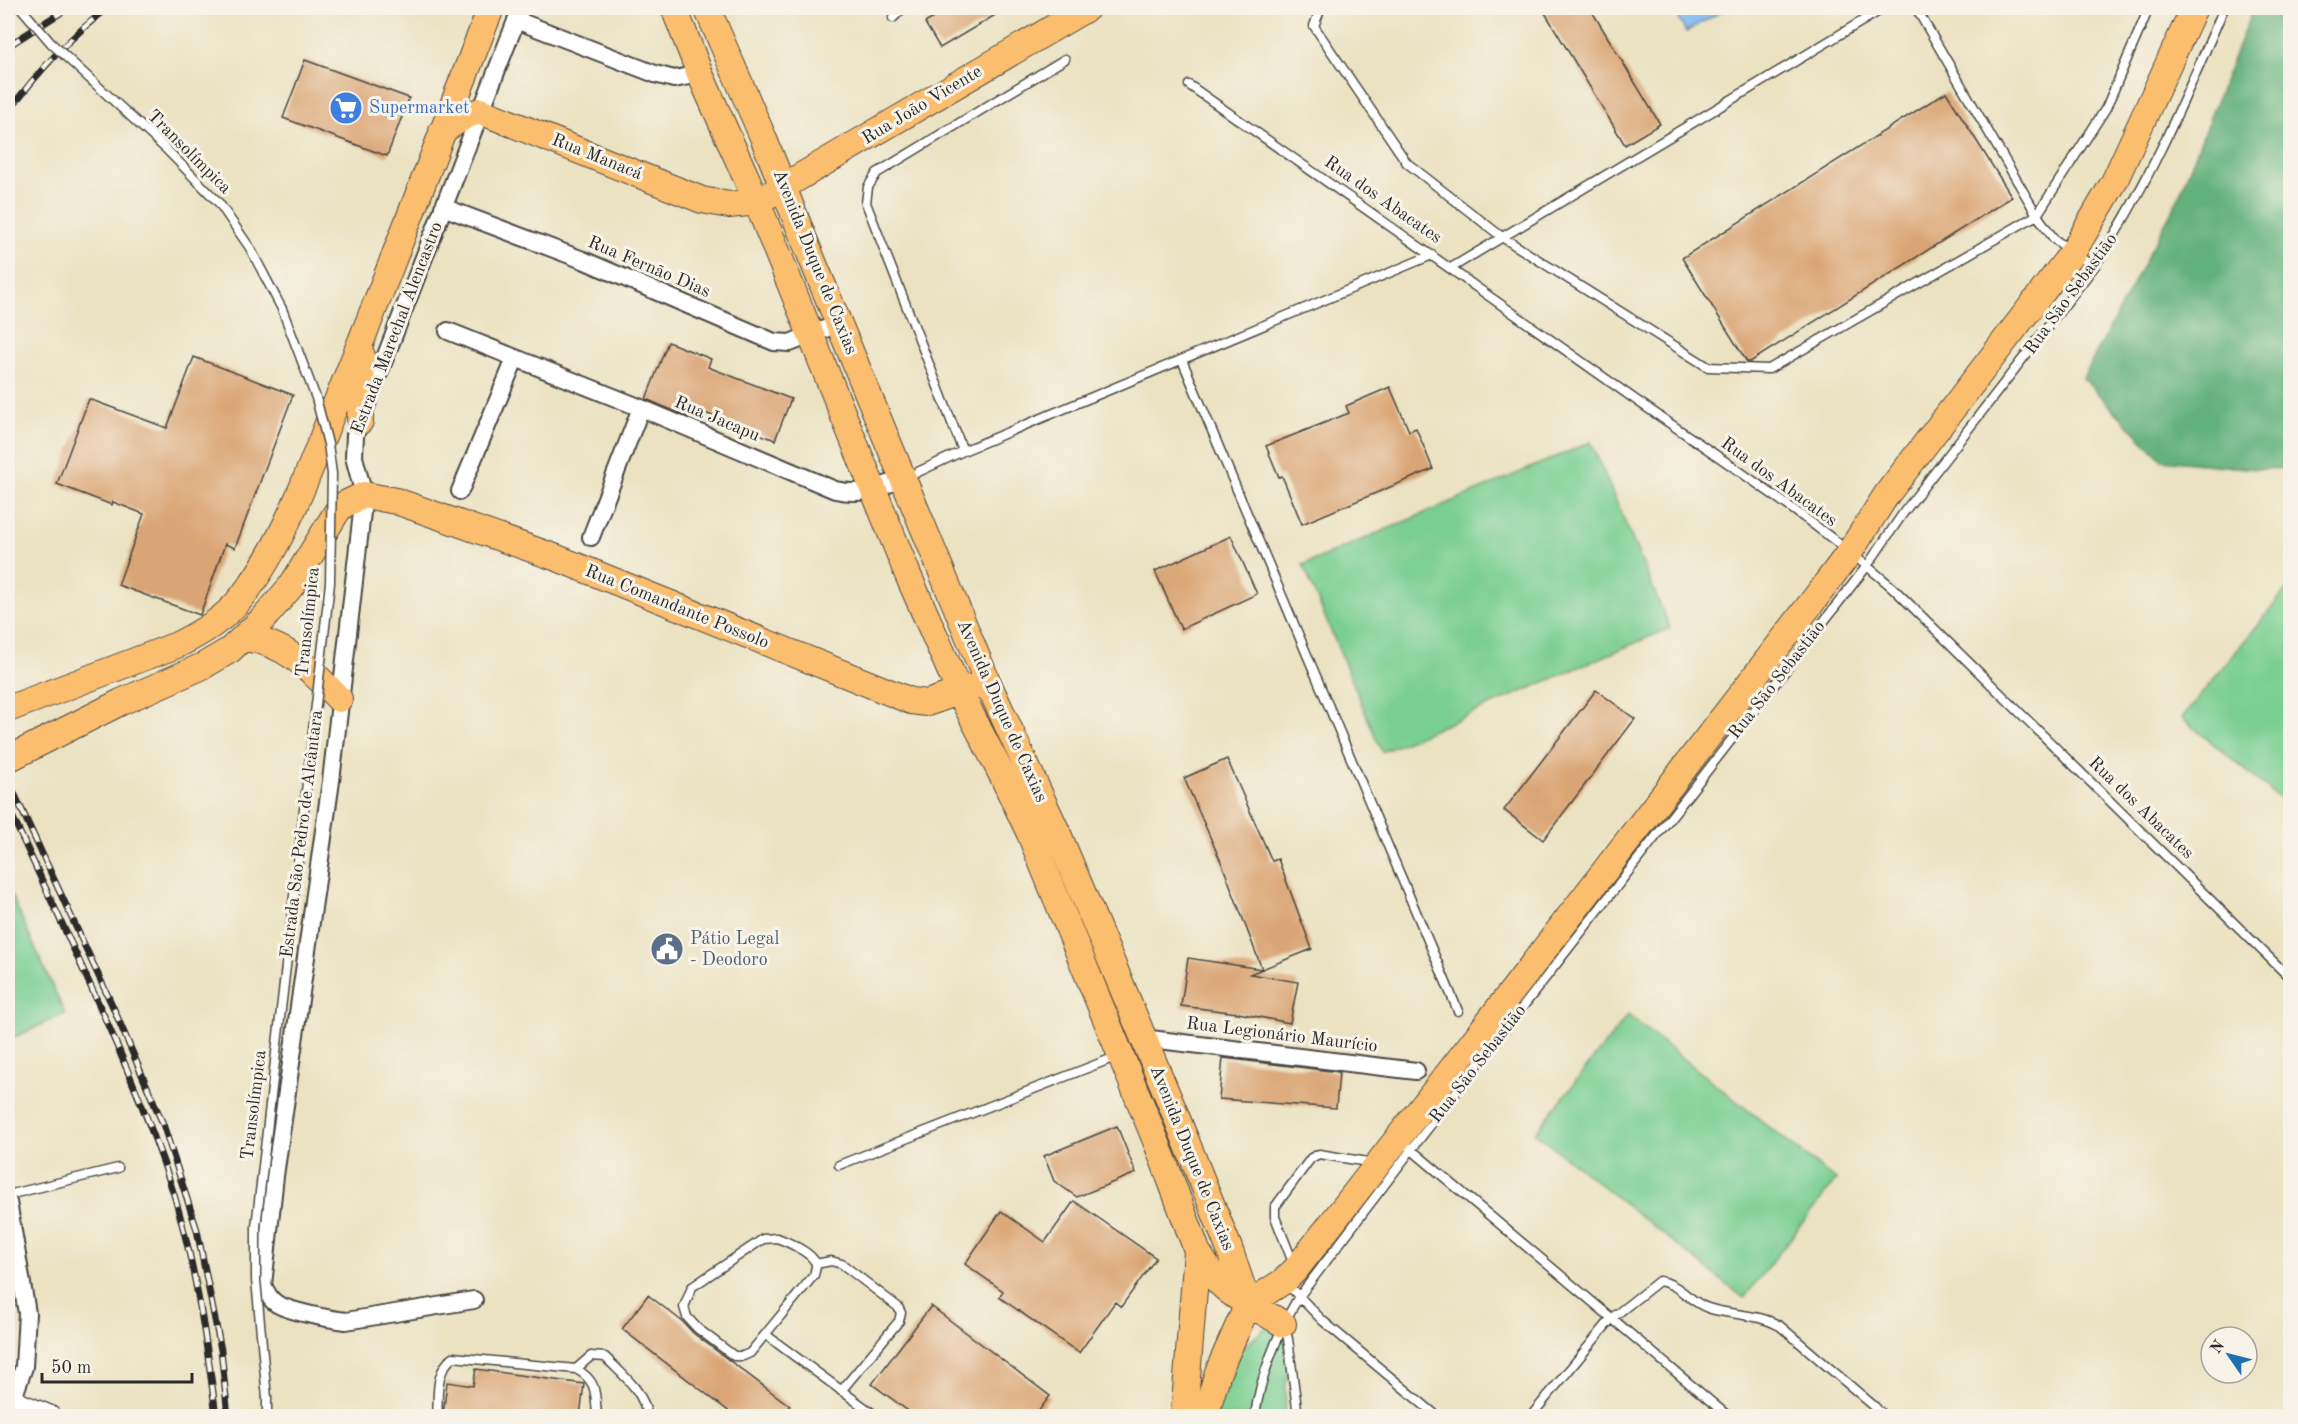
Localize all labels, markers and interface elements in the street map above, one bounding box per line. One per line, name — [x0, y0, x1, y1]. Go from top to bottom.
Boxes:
street label: Rua João Vicente — [859, 62, 985, 148]
supermarket icon: Supermarket — [328, 90, 364, 126]
place label: Supermarket — [369, 99, 469, 117]
street label: Transolímpica — [144, 107, 235, 198]
street label: Rua Manacá — [549, 131, 645, 183]
street label: Rua dos Abacates — [1321, 153, 1445, 247]
street label: Avenida Duque de Caxias — [770, 167, 860, 357]
street label: Estrada Marechal Alencastro — [348, 219, 446, 437]
street label: Rua São Sebastião — [2021, 230, 2121, 358]
street label: Rua Fernão Dias — [585, 233, 713, 301]
street label: Rua Jacapu — [672, 393, 763, 445]
street label: Rua dos Abacates — [1718, 434, 1841, 530]
street label: Rua Comandante Possolo — [583, 562, 772, 652]
street label: Transolímpica — [293, 566, 323, 678]
street label: Avenida Duque de Caxias — [954, 617, 1050, 805]
street label: Rua São Sebastião — [1725, 617, 1829, 743]
street label: Estrada São Pedro de Alcântara — [278, 709, 326, 959]
street label: Rua dos Abacates — [2085, 753, 2197, 863]
place label: Pátio Legal - Deodoro — [690, 930, 779, 969]
public building icon: Pátio Legal - Deodoro — [649, 931, 685, 967]
street label: Rua São Sebastião — [1426, 1001, 1530, 1127]
street label: Rua Legionário Maurício — [1185, 1014, 1379, 1056]
street label: Transolímpica — [238, 1049, 270, 1161]
street label: Avenida Duque de Caxias — [1147, 1063, 1237, 1253]
north arrow — [2199, 1325, 2259, 1385]
text: N — [2208, 1337, 2229, 1357]
scale bar — [42, 1346, 192, 1384]
text: 50 m — [51, 1359, 91, 1377]

